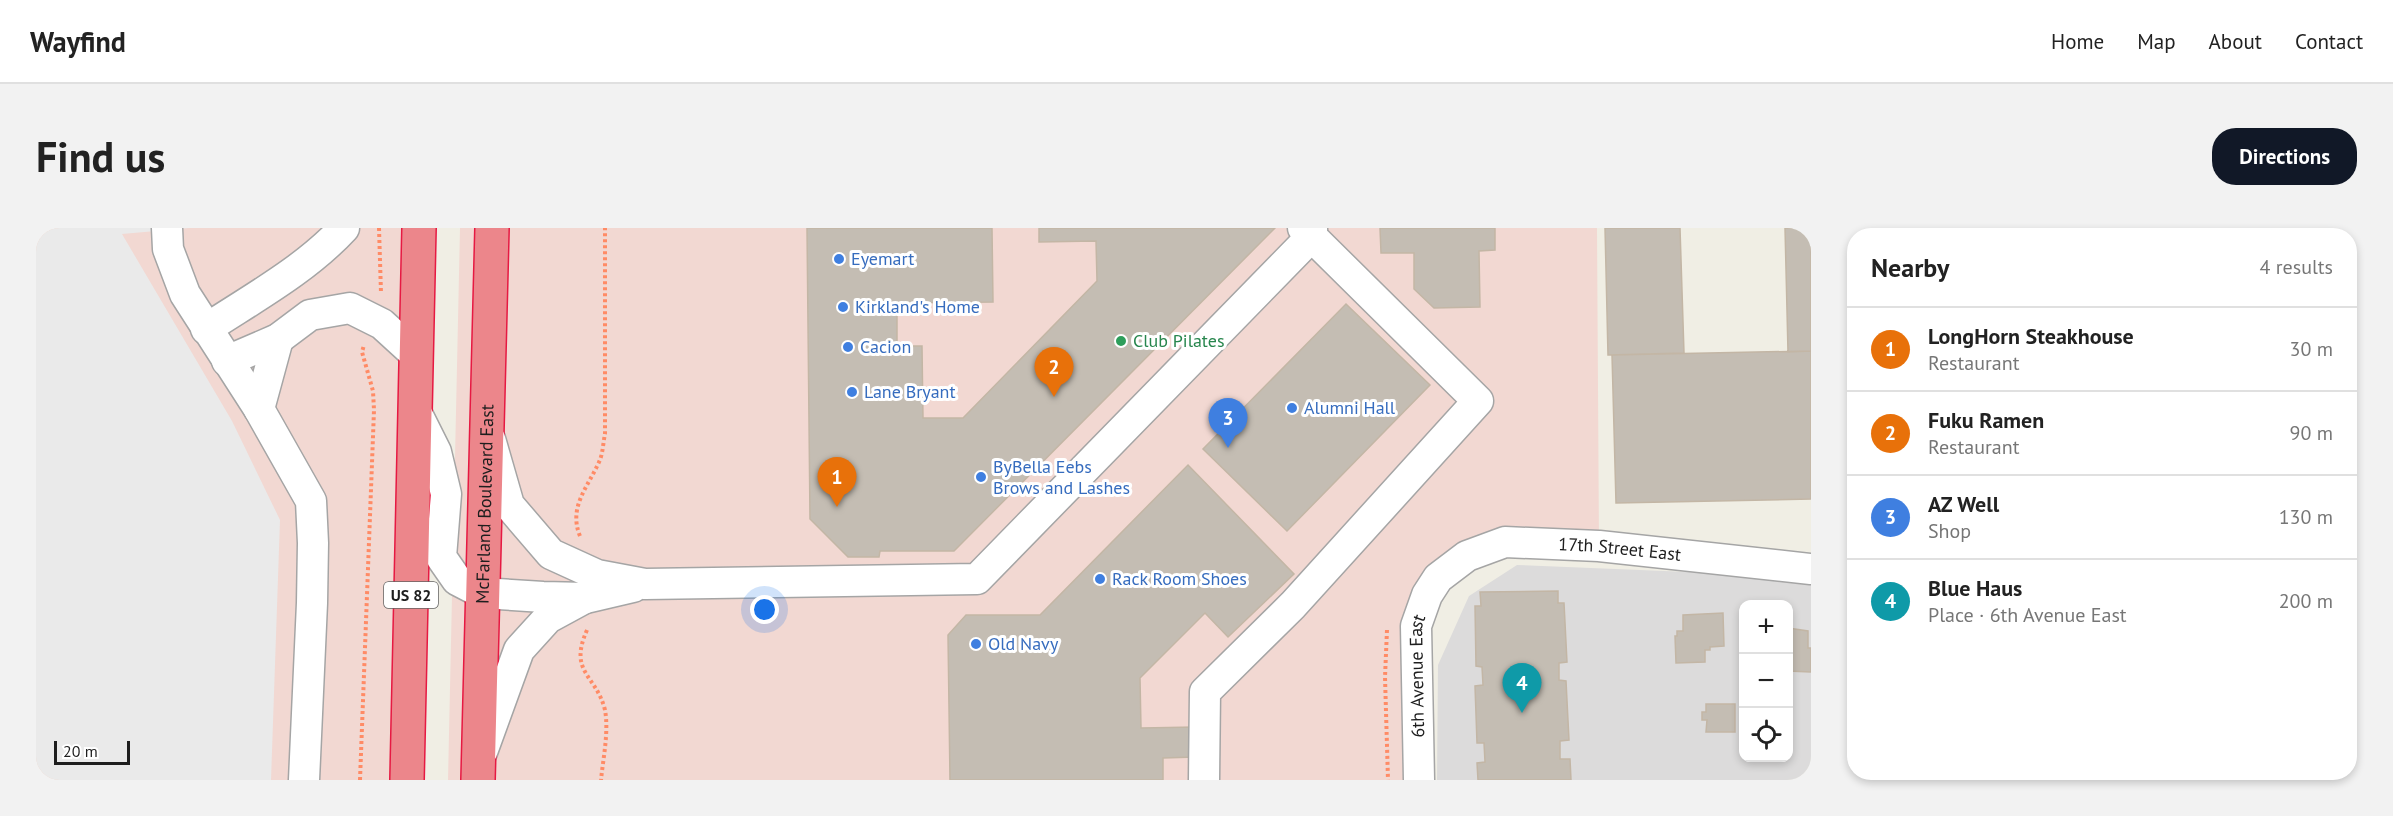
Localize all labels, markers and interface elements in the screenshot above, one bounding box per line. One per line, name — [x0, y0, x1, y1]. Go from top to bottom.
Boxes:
text: Wayfind — [30, 23, 126, 60]
text: Home — [2051, 28, 2104, 55]
text: Map — [2137, 28, 2176, 55]
text: About — [2209, 28, 2262, 55]
text: Contact — [2295, 28, 2363, 55]
button: Directions — [2212, 128, 2357, 185]
text: Find us — [36, 129, 165, 184]
place label: Eyemart — [851, 247, 914, 270]
text: Nearby — [1871, 251, 1949, 284]
marker: Eyemart — [832, 252, 846, 266]
text: 4 results — [2260, 254, 2333, 280]
place label: Kirkland's Home — [855, 295, 980, 318]
marker: Kirkland's Home — [836, 300, 850, 314]
text: LongHorn Steakhouse — [1928, 322, 2134, 350]
place label: Club Pilates — [1133, 329, 1224, 352]
marker: Club Pilates — [1114, 334, 1128, 348]
place label: Cacion — [860, 335, 911, 358]
text: 1 — [1885, 336, 1896, 362]
text: 30 m — [2290, 336, 2333, 362]
marker: Cacion — [841, 340, 855, 354]
pin: 2 — [1034, 348, 1074, 397]
text: Restaurant — [1928, 350, 2019, 376]
place label: Lane Bryant — [864, 380, 956, 403]
marker: Lane Bryant — [845, 385, 859, 399]
place label: Alumni Hall — [1304, 396, 1396, 419]
pin: 3 — [1208, 398, 1248, 448]
marker: Alumni Hall — [1285, 401, 1299, 415]
street label: McFarland Boulevard East — [470, 404, 499, 604]
text: Fuku Ramen — [1928, 406, 2044, 434]
text: 2 — [1885, 420, 1896, 446]
text: 90 m — [2290, 420, 2333, 446]
text: Restaurant — [1928, 434, 2019, 460]
place label: ByBella Eebs Brows and Lashes — [993, 455, 1130, 499]
pin: 1 — [818, 458, 856, 507]
marker: ByBella Eebs Brows and Lashes — [974, 470, 988, 484]
text: AZ Well — [1928, 490, 1999, 518]
text: 3 — [1885, 504, 1896, 530]
text: 130 m — [2279, 504, 2333, 530]
text: Shop — [1928, 518, 1971, 544]
street label: 17th Street East — [1558, 532, 1682, 566]
place label: Rack Room Shoes — [1112, 567, 1247, 590]
marker: Rack Room Shoes — [1093, 572, 1107, 586]
text: Blue Haus — [1928, 574, 2022, 602]
road number: US 82 — [384, 582, 438, 608]
text: 4 — [1885, 588, 1896, 614]
text: 200 m — [2279, 588, 2333, 614]
your location — [750, 595, 779, 624]
map controls — [1739, 600, 1793, 762]
button: + — [1739, 600, 1793, 654]
text: Place · 6th Avenue East — [1928, 602, 2127, 628]
street label: 6th Avenue East — [1404, 611, 1430, 738]
place label: Old Navy — [988, 632, 1059, 655]
marker: Old Navy — [969, 637, 983, 651]
button: − — [1739, 654, 1793, 708]
pin: 4 — [1502, 664, 1542, 713]
button: locate — [1739, 708, 1793, 762]
scale bar — [54, 738, 130, 766]
text: 20 m — [63, 741, 98, 761]

